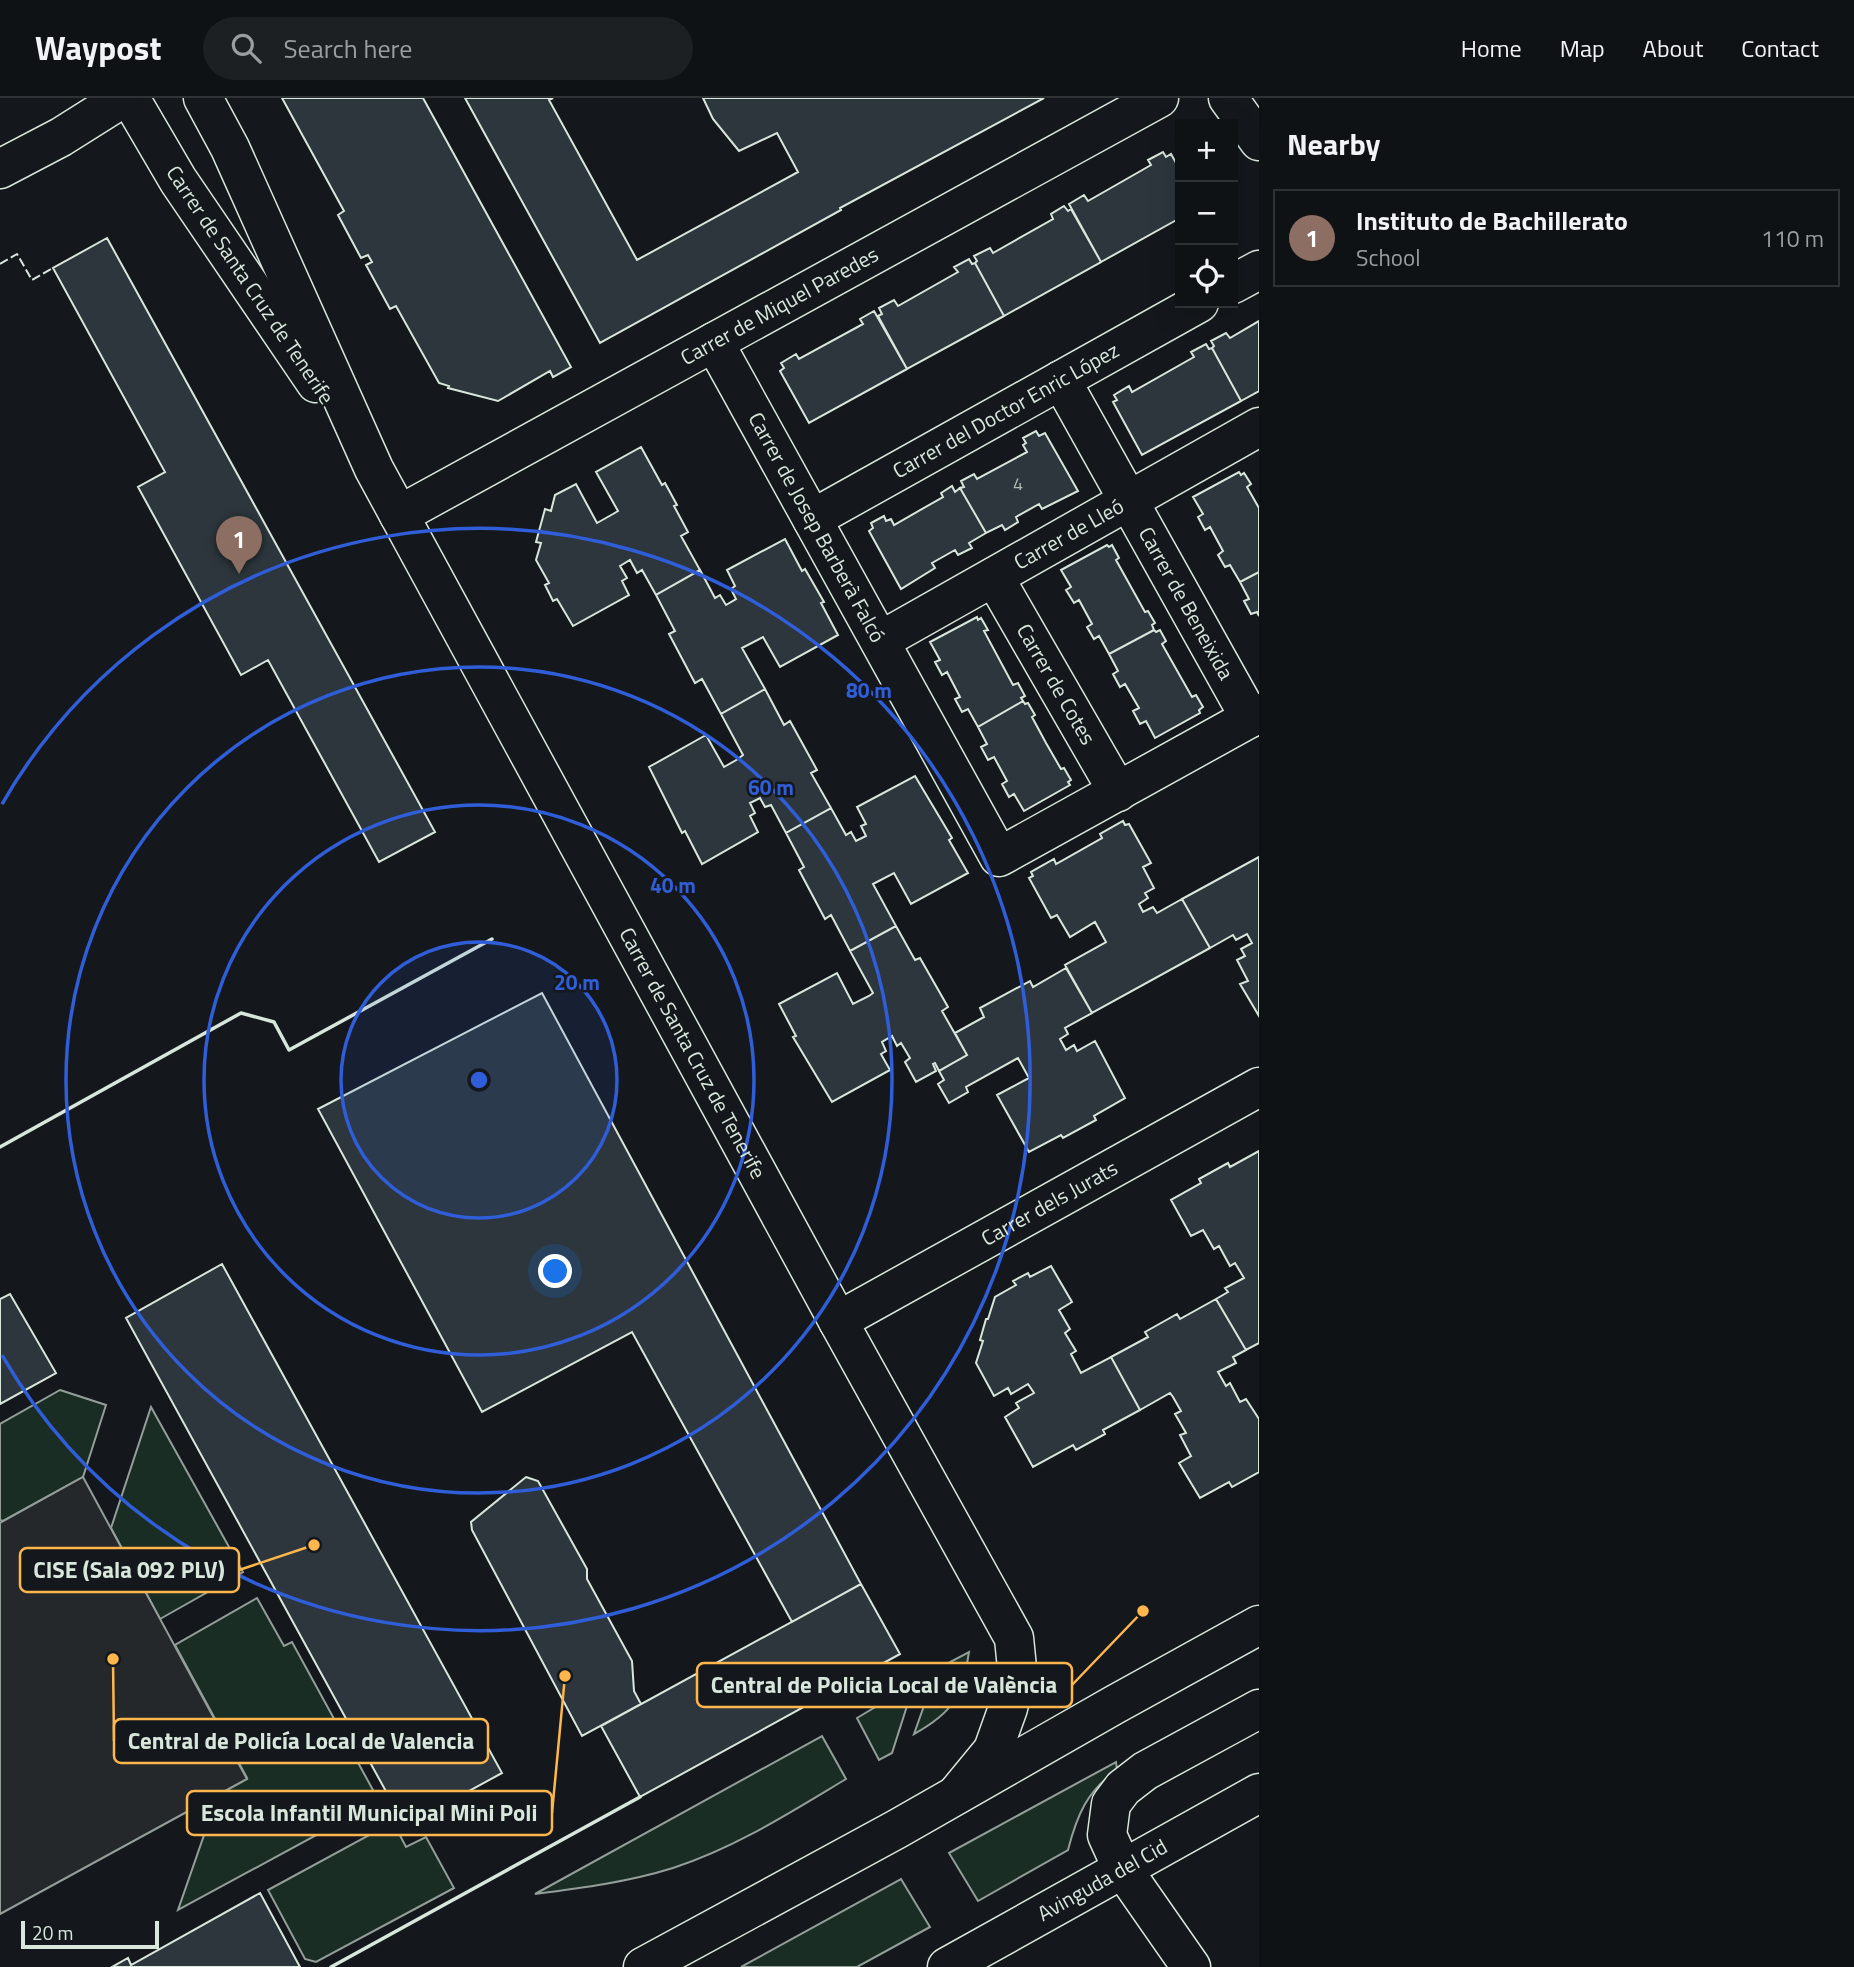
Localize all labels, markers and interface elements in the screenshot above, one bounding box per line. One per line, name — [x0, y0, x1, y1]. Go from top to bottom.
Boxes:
search box — [203, 17, 693, 80]
text: Waypost — [35, 23, 161, 73]
icon: search — [227, 29, 265, 67]
text: Search here — [283, 29, 412, 68]
text: Home — [1461, 30, 1522, 66]
text: Map — [1560, 30, 1605, 66]
text: About — [1643, 30, 1703, 66]
text: Contact — [1741, 30, 1819, 66]
map controls — [1175, 119, 1238, 308]
button: + — [1175, 119, 1238, 182]
text: Nearby — [1287, 121, 1380, 167]
street label: Carrer de Santa Cruz de Tenerife — [159, 159, 343, 410]
button: − — [1175, 182, 1238, 245]
text: Instituto de Bachillerato — [1356, 201, 1628, 240]
text: 1 — [1306, 221, 1318, 256]
text: 110 m — [1761, 221, 1824, 256]
street label: Carrer de Miquel Paredes — [674, 238, 884, 373]
text: School — [1356, 240, 1420, 275]
button: locate — [1175, 245, 1238, 308]
street label: Carrer del Doctor Enric López — [886, 334, 1125, 486]
street label: Carrer de Josep Barberà Falcó — [741, 406, 894, 648]
house number: 4 — [1013, 470, 1023, 497]
street label: Carrer de Lleó — [1008, 490, 1129, 577]
pin: 1 — [216, 516, 262, 574]
street label: Carrer de Beneixida — [1131, 521, 1243, 686]
street label: Carrer de Cotes — [1009, 617, 1104, 750]
text: 80 m — [846, 674, 892, 706]
text: 60 m — [748, 771, 794, 803]
text: 40 m — [650, 869, 696, 901]
street label: Carrer de Santa Cruz de Tenerife — [612, 921, 775, 1184]
text: 20 m — [554, 966, 600, 998]
centre of rings — [467, 1068, 491, 1092]
street label: Carrer dels Jurats — [975, 1152, 1123, 1253]
your location — [538, 1254, 572, 1288]
callout: CISE (Sala 092 PLV) — [20, 1548, 239, 1592]
text: CISE (Sala 092 PLV) — [33, 1552, 225, 1587]
callout: Central de Policia Local de València — [697, 1663, 1072, 1707]
text: Central de Policia Local de València — [711, 1667, 1057, 1702]
callout: Central de Policía Local de Valencia — [114, 1719, 488, 1763]
text: Central de Policía Local de Valencia — [128, 1723, 474, 1758]
callout: Escola Infantil Municipal Mini Poli — [187, 1791, 552, 1835]
text: Escola Infantil Municipal Mini Poli — [201, 1795, 537, 1830]
street label: Avinguda del Cid — [1031, 1830, 1173, 1929]
scale bar — [21, 1918, 159, 1950]
text: 20 m — [32, 1918, 73, 1947]

